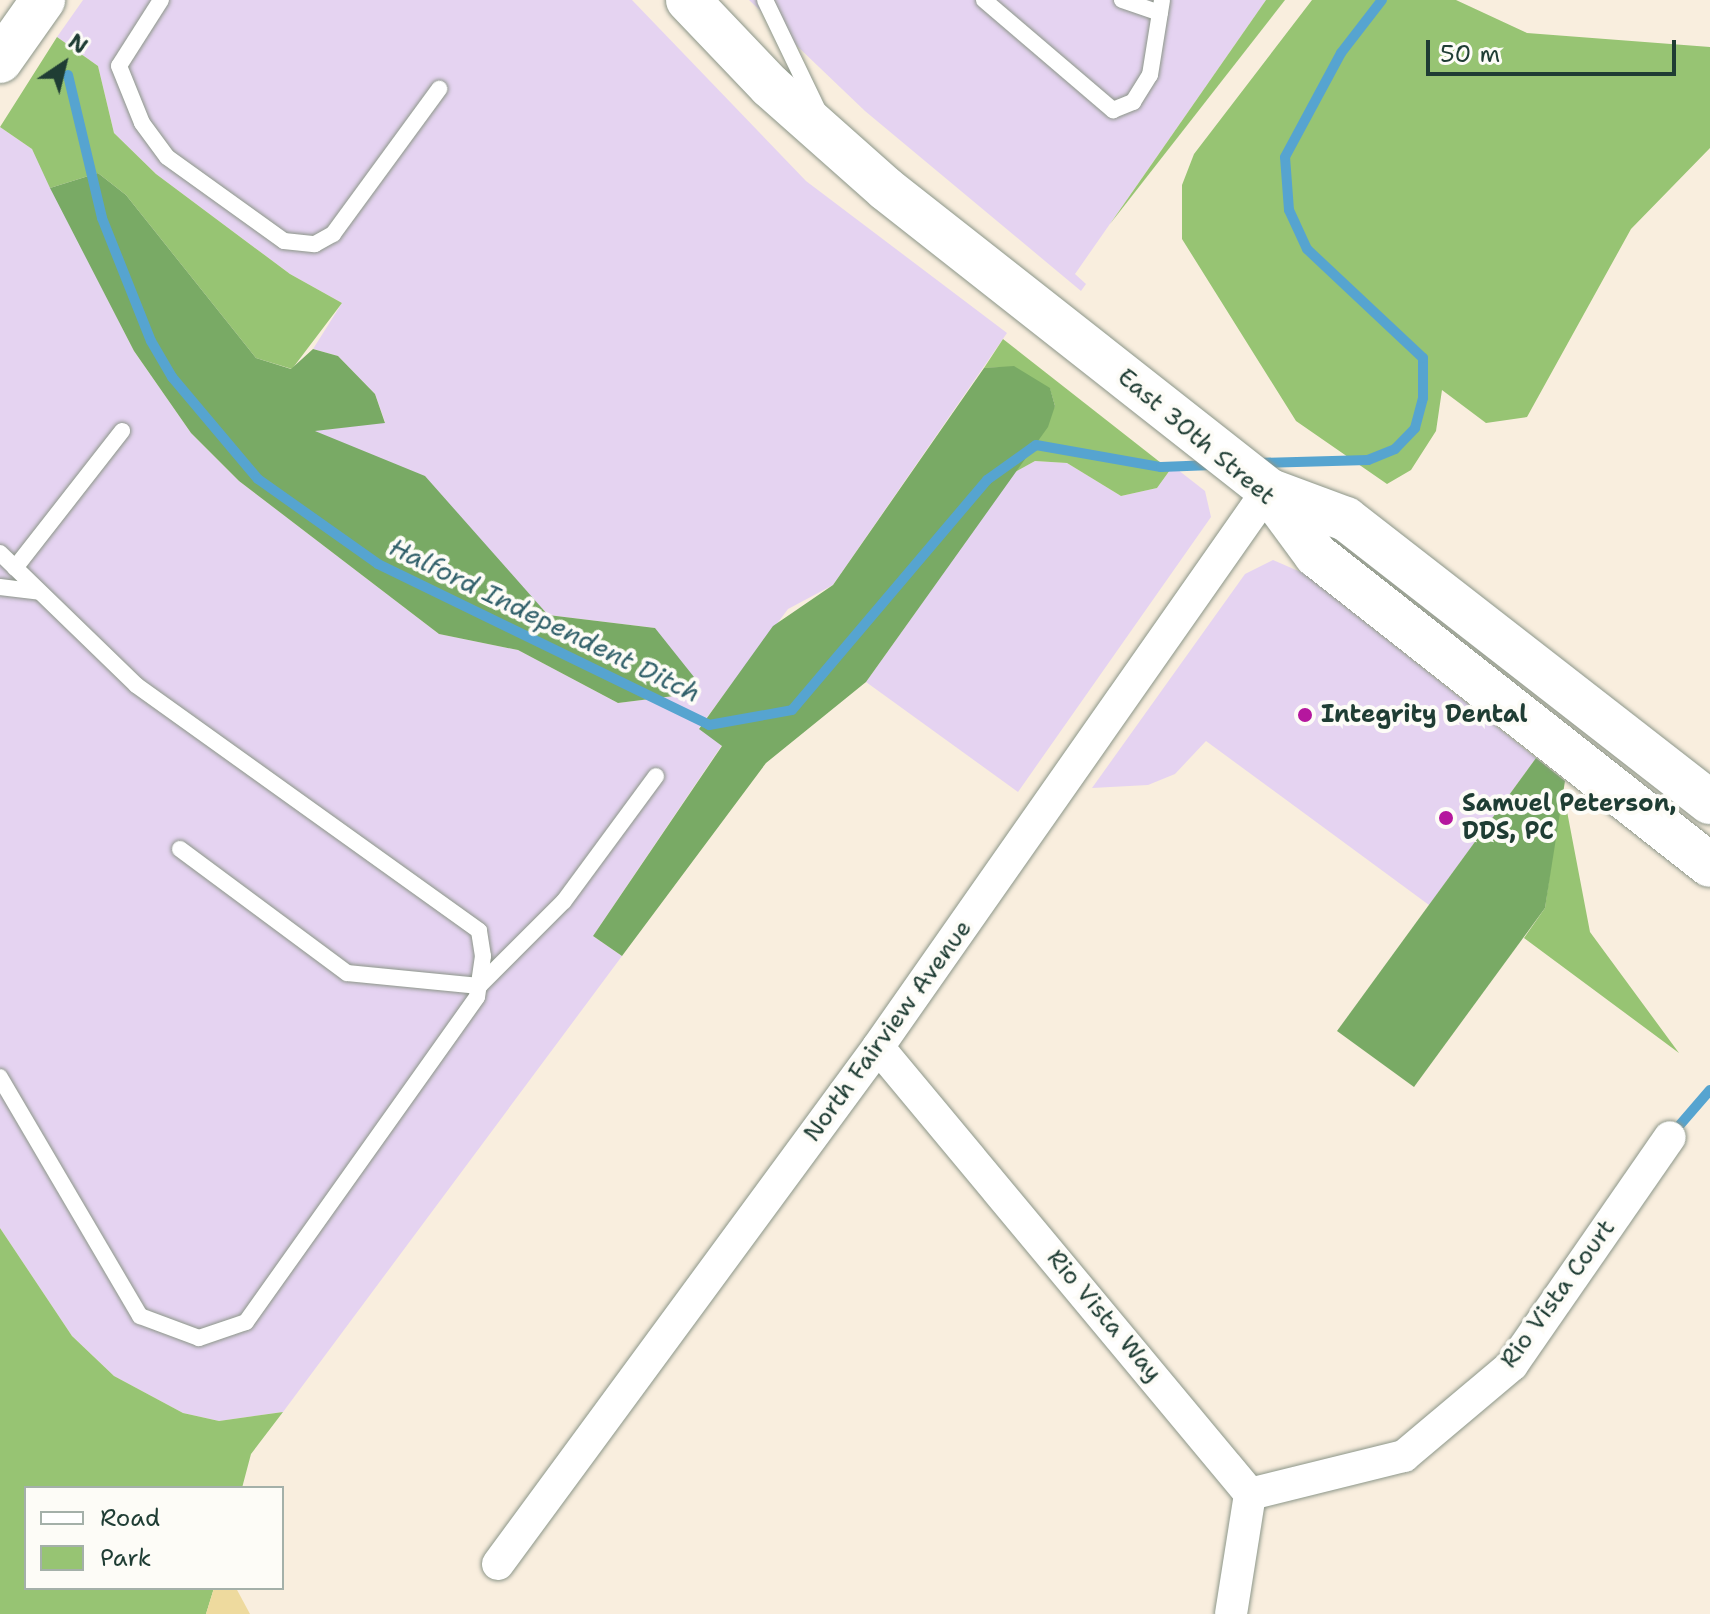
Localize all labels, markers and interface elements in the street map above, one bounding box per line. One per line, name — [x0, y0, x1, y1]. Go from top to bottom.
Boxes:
north arrow — [24, 24, 104, 104]
scale bar — [1430, 24, 1680, 74]
text: N — [63, 27, 94, 61]
text: 50 m — [1440, 38, 1500, 70]
street label: East 30th Street — [1111, 363, 1281, 511]
water label: Halford Independent Ditch — [385, 531, 705, 709]
place label: Integrity Dental — [1321, 701, 1528, 729]
marker: Integrity Dental — [1296, 706, 1314, 724]
place label: Samuel Peterson, DDS, PC — [1462, 790, 1677, 846]
marker: Samuel Peterson, DDS, PC — [1437, 809, 1455, 827]
street label: North Fairview Avenue — [798, 915, 978, 1147]
street label: Rio Vista Court — [1495, 1214, 1621, 1374]
street label: Rio Vista Way — [1041, 1244, 1167, 1388]
legend — [24, 1486, 284, 1590]
text: Road — [100, 1502, 160, 1534]
text: Park — [100, 1542, 152, 1574]

